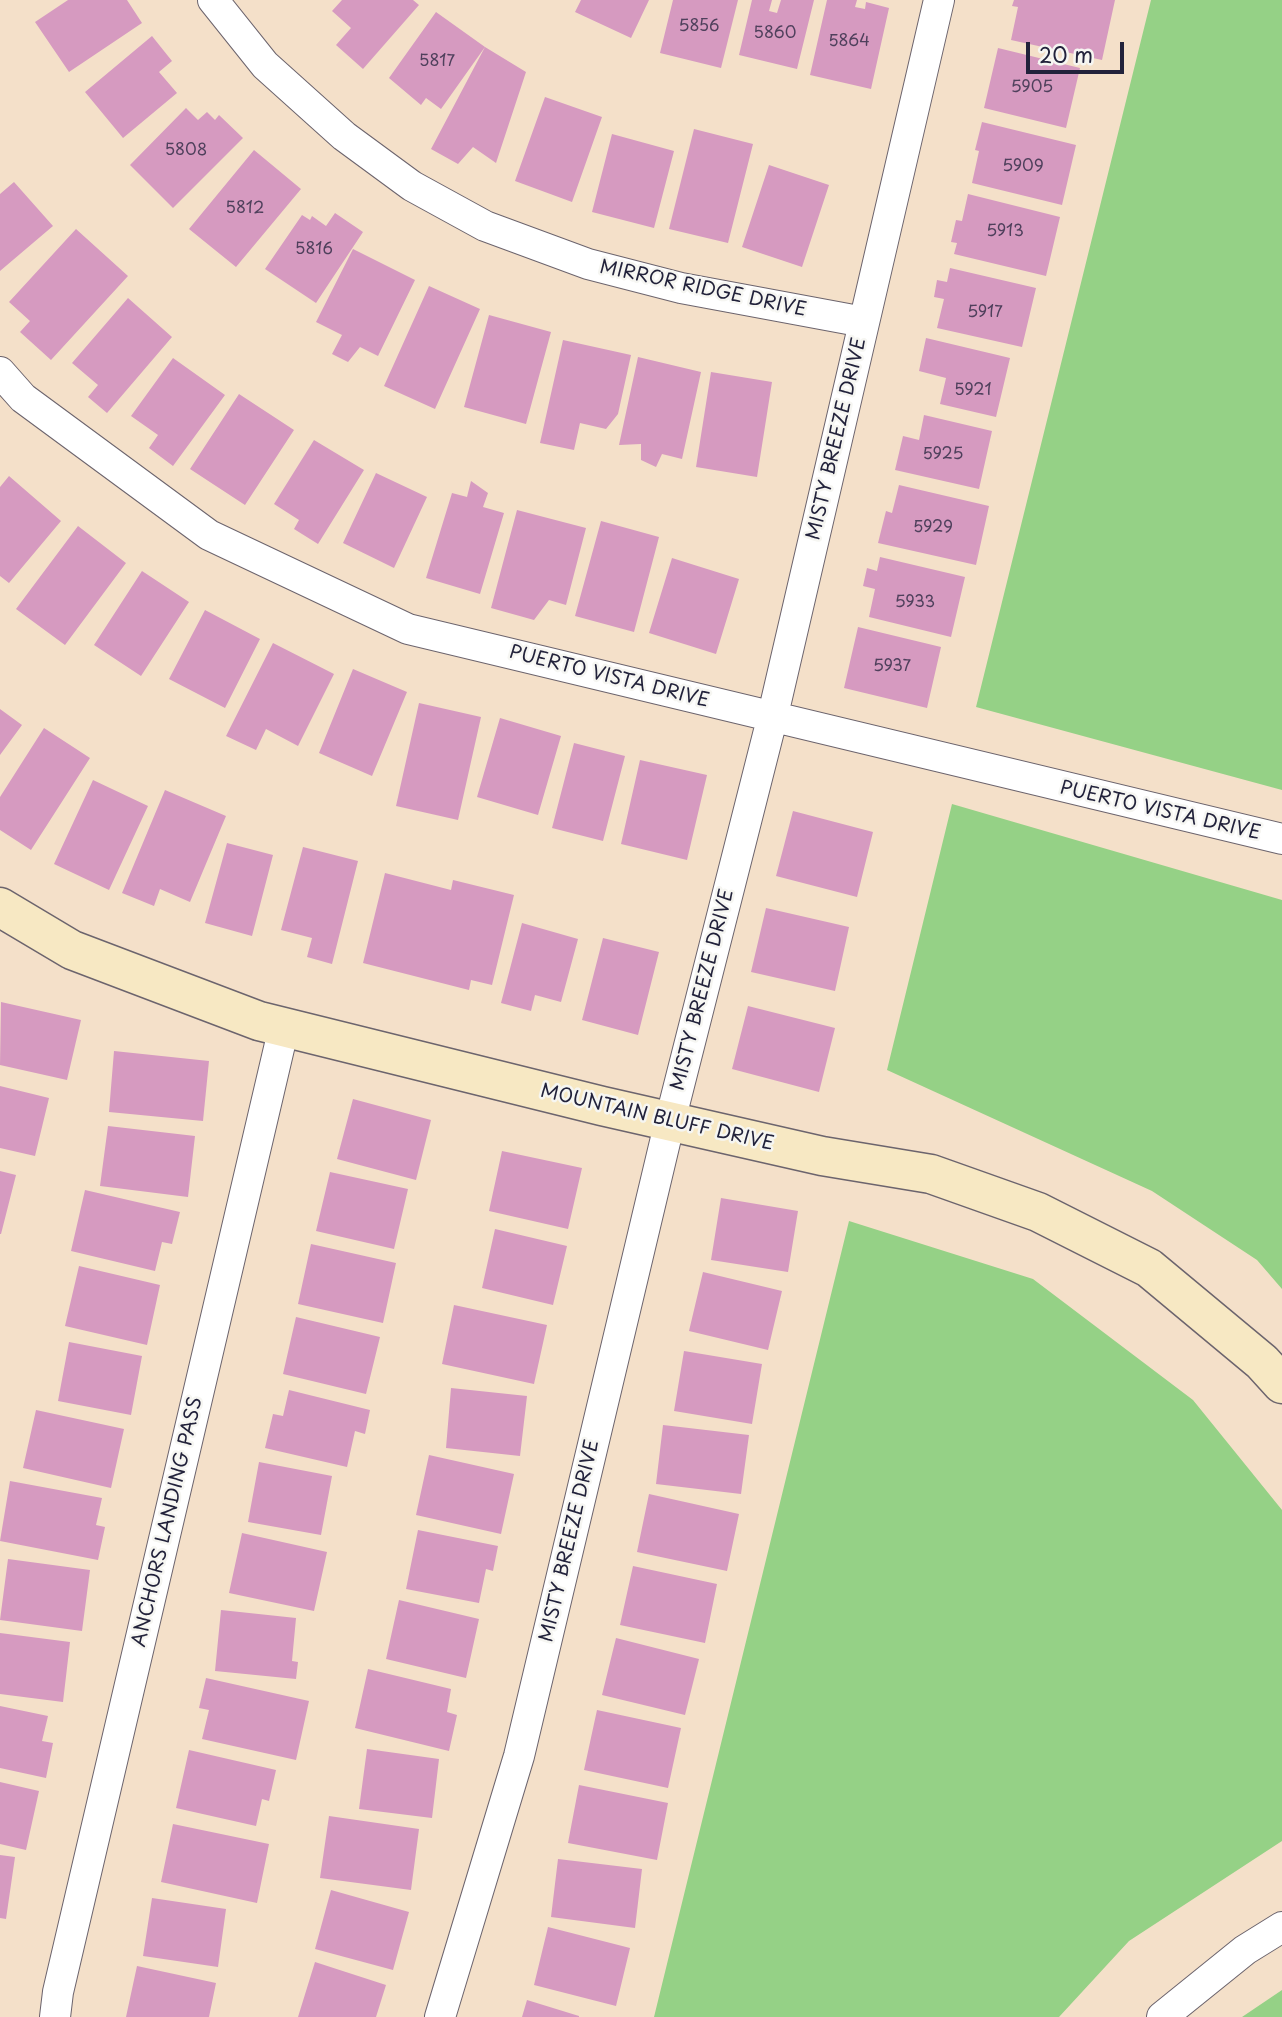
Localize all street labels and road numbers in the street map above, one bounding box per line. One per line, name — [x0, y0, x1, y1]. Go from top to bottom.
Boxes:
street label: MIRROR RIDGE DRIVE — [598, 256, 808, 322]
street label: MISTY BREEZE DRIVE — [803, 336, 871, 542]
street label: PUERTO VISTA DRIVE — [507, 641, 711, 713]
street label: PUERTO VISTA DRIVE — [1057, 777, 1263, 845]
street label: MISTY BREEZE DRIVE — [667, 887, 739, 1093]
street label: MOUNTAIN BLUFF DRIVE — [538, 1080, 776, 1156]
street label: ANCHORS LANDING PASS — [128, 1395, 208, 1649]
street label: MISTY BREEZE DRIVE — [536, 1438, 604, 1644]

